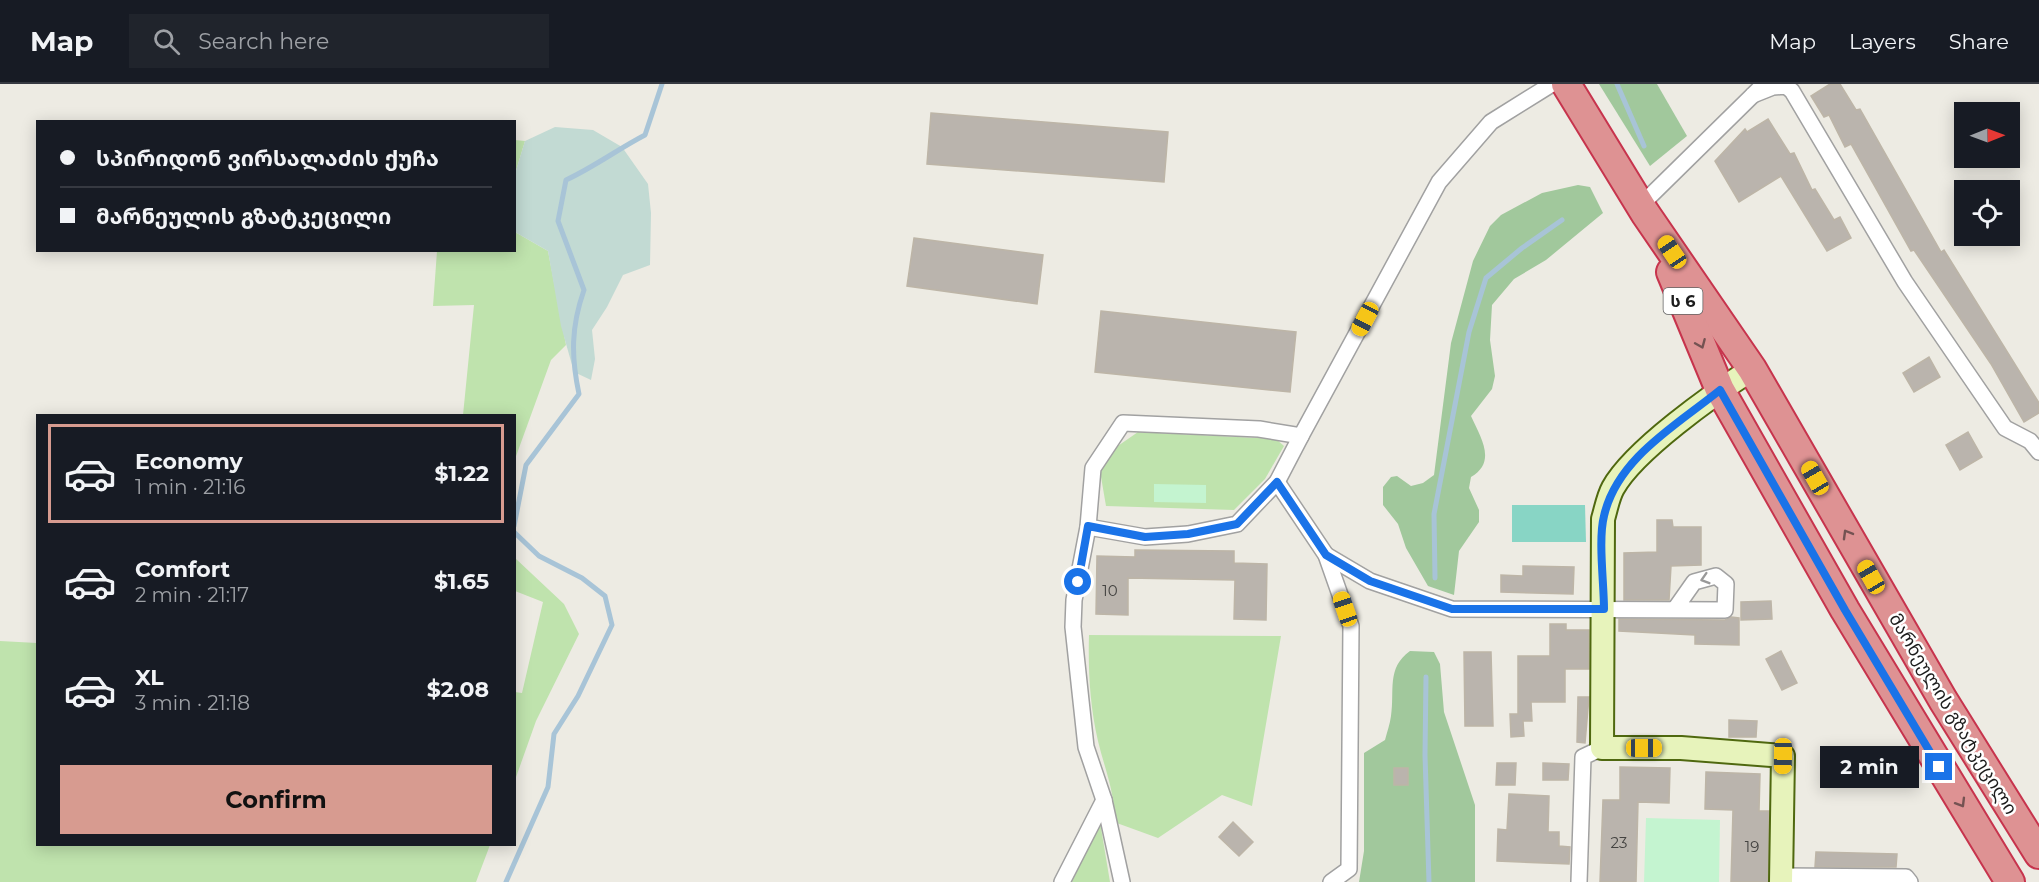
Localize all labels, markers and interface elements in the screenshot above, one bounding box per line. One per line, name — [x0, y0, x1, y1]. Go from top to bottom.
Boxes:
search box — [129, 14, 549, 68]
text: Map — [30, 24, 93, 58]
icon: search — [150, 25, 183, 58]
text: Search here — [198, 28, 329, 55]
text: Map — [1769, 29, 1816, 54]
text: Layers — [1849, 29, 1916, 54]
text: Share — [1949, 29, 2009, 54]
north arrow — [1954, 102, 2020, 168]
map controls — [1954, 102, 2020, 246]
text: სპირიდონ ვირსალაძის ქუჩა — [96, 145, 439, 172]
button: locate — [1954, 180, 2020, 246]
text: მარნეულის გზატკეცილი — [96, 203, 391, 230]
car — [1654, 232, 1690, 272]
road number: ს 6 — [1664, 288, 1702, 314]
car — [1349, 299, 1381, 339]
one-way arrow — [1694, 337, 1706, 348]
icon: car — [63, 447, 117, 501]
text: Economy — [135, 448, 243, 475]
car — [1798, 458, 1832, 498]
text: $1.22 — [435, 460, 489, 487]
text: 1 min · 21:16 — [135, 475, 245, 499]
one-way arrow — [1842, 530, 1854, 540]
icon: car — [63, 555, 117, 609]
text: Comfort — [135, 556, 230, 583]
car — [1854, 557, 1888, 597]
text: $1.65 — [434, 568, 489, 595]
route start — [1064, 568, 1091, 595]
one-way arrow — [1700, 572, 1711, 584]
house number: 10 — [1102, 581, 1118, 600]
text: 2 min · 21:17 — [135, 583, 249, 607]
car — [1331, 589, 1359, 629]
street label: მარნეულის გზატკეცილი — [1884, 610, 2022, 818]
icon: car — [63, 663, 117, 717]
text: XL — [135, 664, 164, 691]
text: $2.08 — [427, 676, 489, 703]
text: 3 min · 21:18 — [135, 691, 250, 715]
car — [1774, 738, 1792, 774]
car — [1626, 739, 1662, 757]
callout: 2 min — [1819, 746, 1918, 788]
route end — [1925, 753, 1952, 780]
text: 2 min — [1840, 755, 1899, 779]
button: Confirm — [60, 765, 492, 834]
one-way arrow — [1953, 797, 1965, 807]
house number: 23 — [1611, 833, 1627, 852]
house number: 19 — [1745, 837, 1759, 856]

